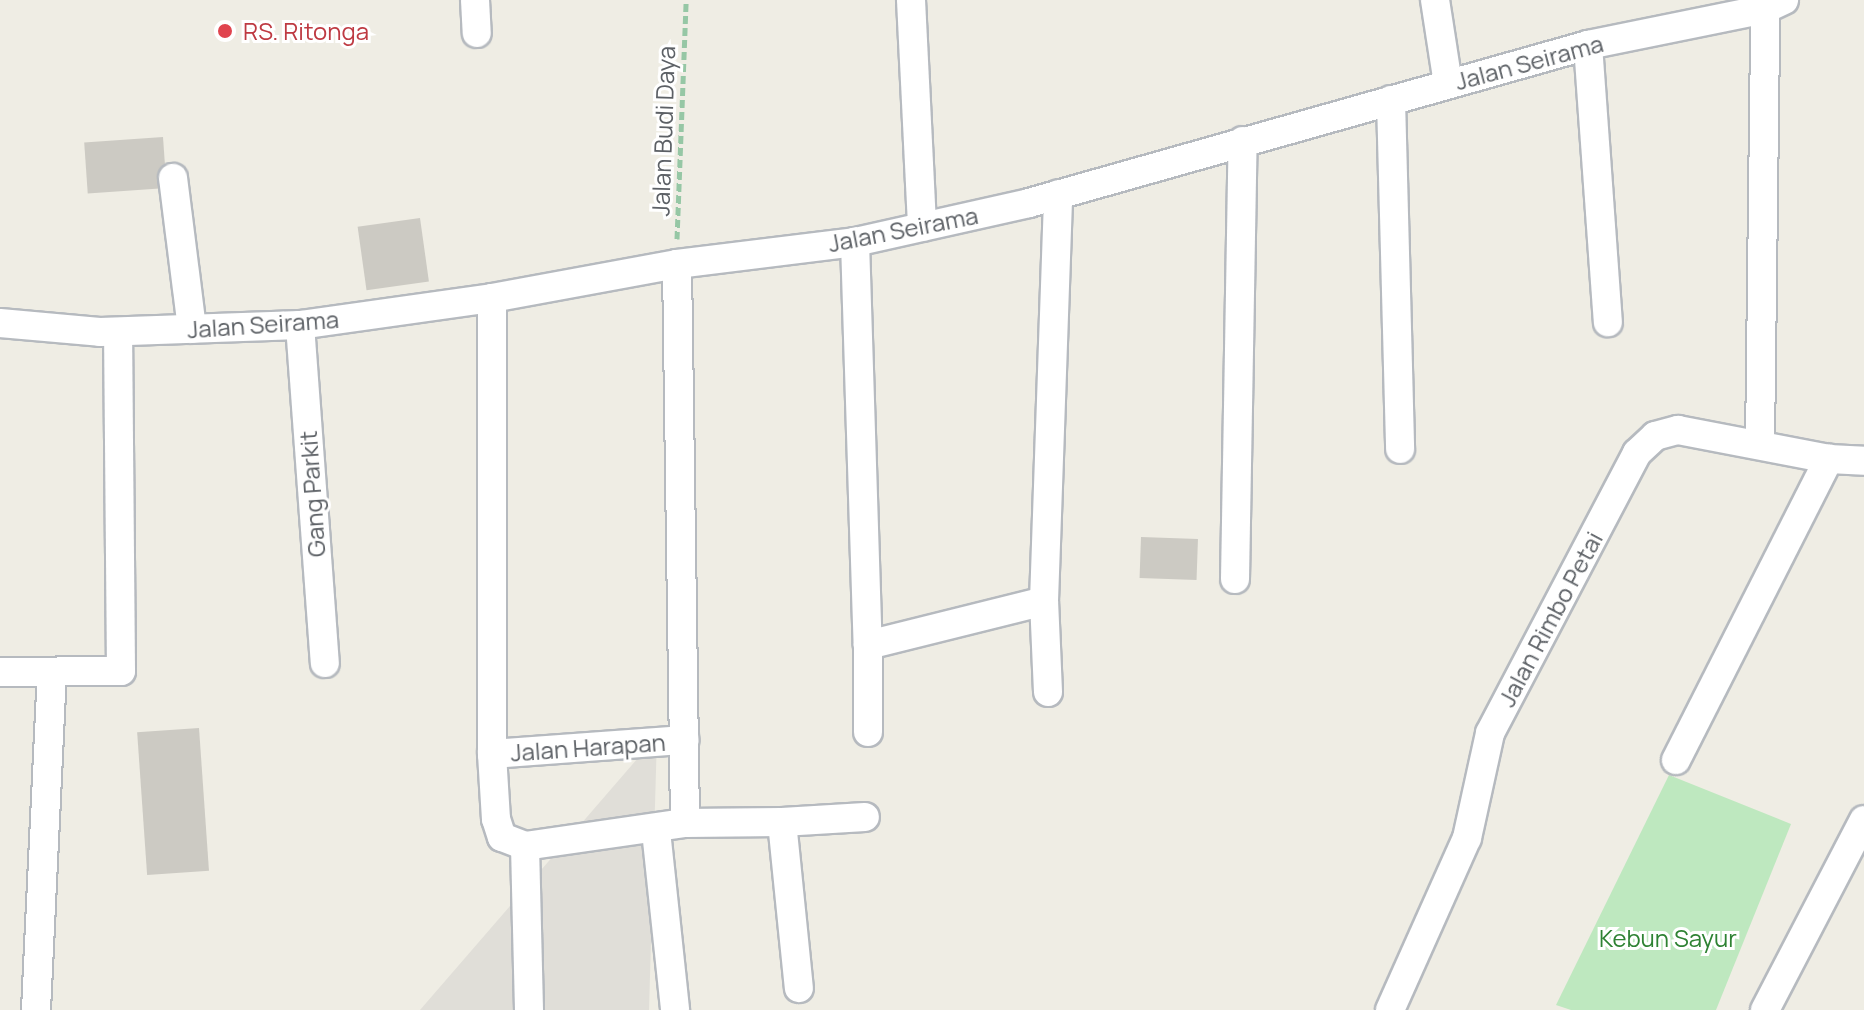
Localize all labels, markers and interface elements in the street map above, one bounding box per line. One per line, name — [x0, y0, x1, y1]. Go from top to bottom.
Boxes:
place label: RS. Ritonga — [243, 17, 369, 45]
marker: RS. Ritonga — [214, 20, 236, 42]
street label: Jalan Seirama — [1452, 28, 1606, 96]
street label: Jalan Budi Daya — [646, 45, 680, 217]
street label: Jalan Seirama — [826, 200, 980, 258]
street label: Jalan Seirama — [186, 304, 340, 344]
street label: Gang Parkit — [293, 430, 331, 558]
street label: Jalan Rimbo Petai — [1492, 527, 1608, 711]
street label: Jalan Harapan — [509, 727, 667, 767]
park label: Kebun Sayur — [1599, 924, 1737, 952]

